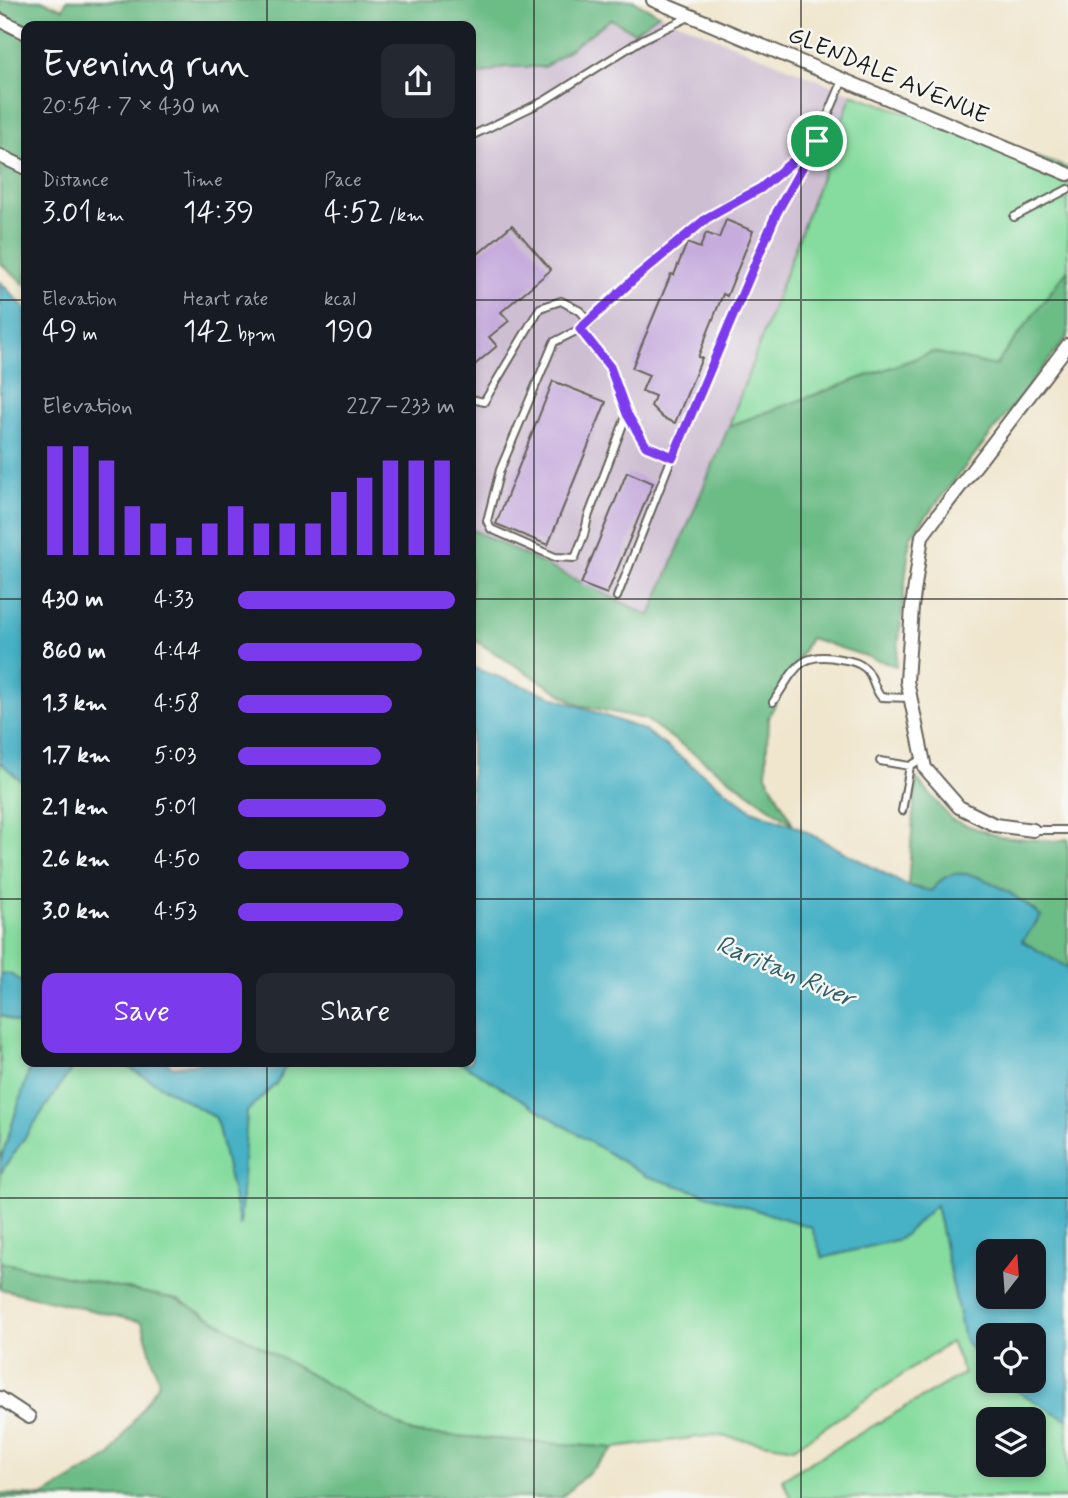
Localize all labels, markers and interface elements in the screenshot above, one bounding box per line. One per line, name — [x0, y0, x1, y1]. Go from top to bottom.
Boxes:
street label: GLENDALE AVENUE — [783, 20, 993, 132]
text: Evening run — [42, 41, 249, 90]
button: share — [381, 44, 455, 118]
text: 20:54 · 7 × 430 m — [42, 92, 220, 122]
pin — [787, 111, 847, 171]
icon: arrive — [798, 122, 836, 160]
text: Distance — [42, 168, 109, 193]
text: Time — [183, 168, 223, 193]
text: Pace — [324, 168, 362, 193]
text: 3.01 — [42, 193, 91, 232]
text: 14:39 — [183, 193, 254, 232]
text: 4:52 — [324, 193, 383, 232]
text: km — [91, 203, 124, 228]
text: /km — [383, 203, 424, 228]
text: Elevation — [42, 287, 117, 312]
text: Heart rate — [183, 287, 268, 312]
text: kcal — [324, 287, 356, 312]
text: 49 — [42, 312, 77, 351]
text: 142 — [183, 312, 233, 351]
text: 190 — [324, 312, 373, 351]
text: m — [77, 322, 98, 347]
text: bpm — [233, 322, 276, 347]
text: Elevation — [42, 392, 133, 422]
text: 227–233 m — [346, 392, 455, 422]
text: 430 m — [42, 585, 103, 615]
text: 4:33 — [154, 585, 194, 615]
text: 860 m — [42, 637, 106, 667]
text: 4:44 — [154, 637, 201, 667]
text: 1.3 km — [42, 689, 107, 719]
text: 4:58 — [154, 689, 200, 719]
text: 1.7 km — [42, 741, 111, 771]
text: 5:03 — [154, 741, 197, 771]
text: 2.1 km — [42, 793, 108, 823]
text: 5:01 — [154, 793, 197, 823]
text: 2.6 km — [42, 845, 110, 875]
text: 4:50 — [154, 845, 200, 875]
text: 3.0 km — [42, 897, 110, 927]
text: 4:53 — [154, 897, 197, 927]
water label: Raritan River — [711, 928, 862, 1018]
button: Save — [42, 973, 242, 1053]
button: Share — [256, 973, 455, 1053]
north arrow — [976, 1239, 1046, 1309]
map controls — [976, 1239, 1046, 1477]
button: locate — [976, 1323, 1046, 1393]
button: layers — [976, 1407, 1046, 1477]

